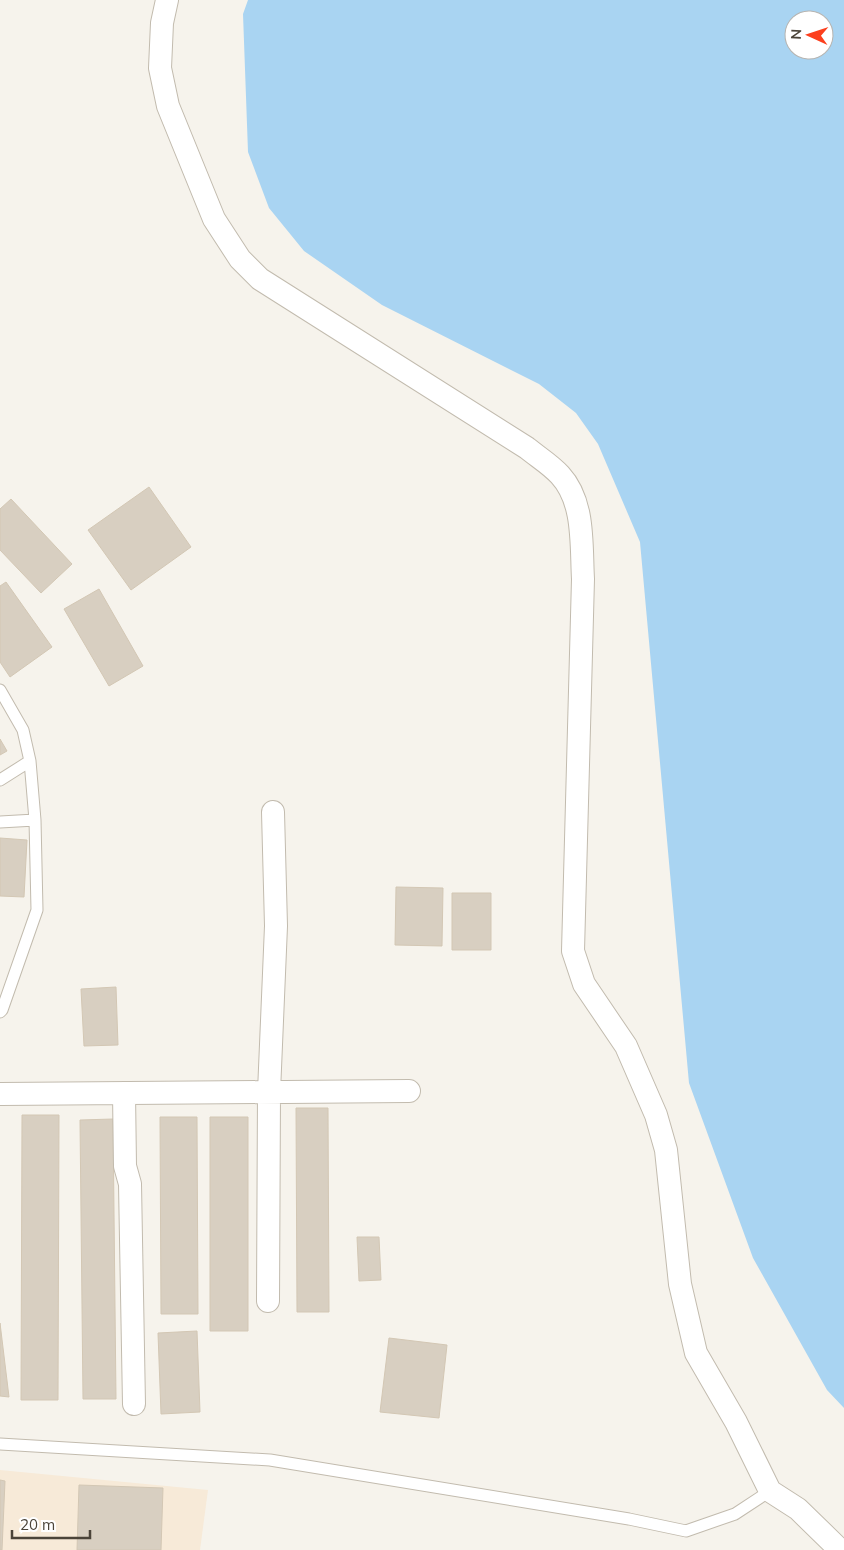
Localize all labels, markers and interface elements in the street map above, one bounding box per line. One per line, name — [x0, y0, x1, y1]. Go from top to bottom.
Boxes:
north arrow — [784, 10, 834, 60]
text: N — [787, 29, 805, 40]
scale bar — [12, 1508, 90, 1540]
text: 20 m — [20, 1515, 55, 1534]

